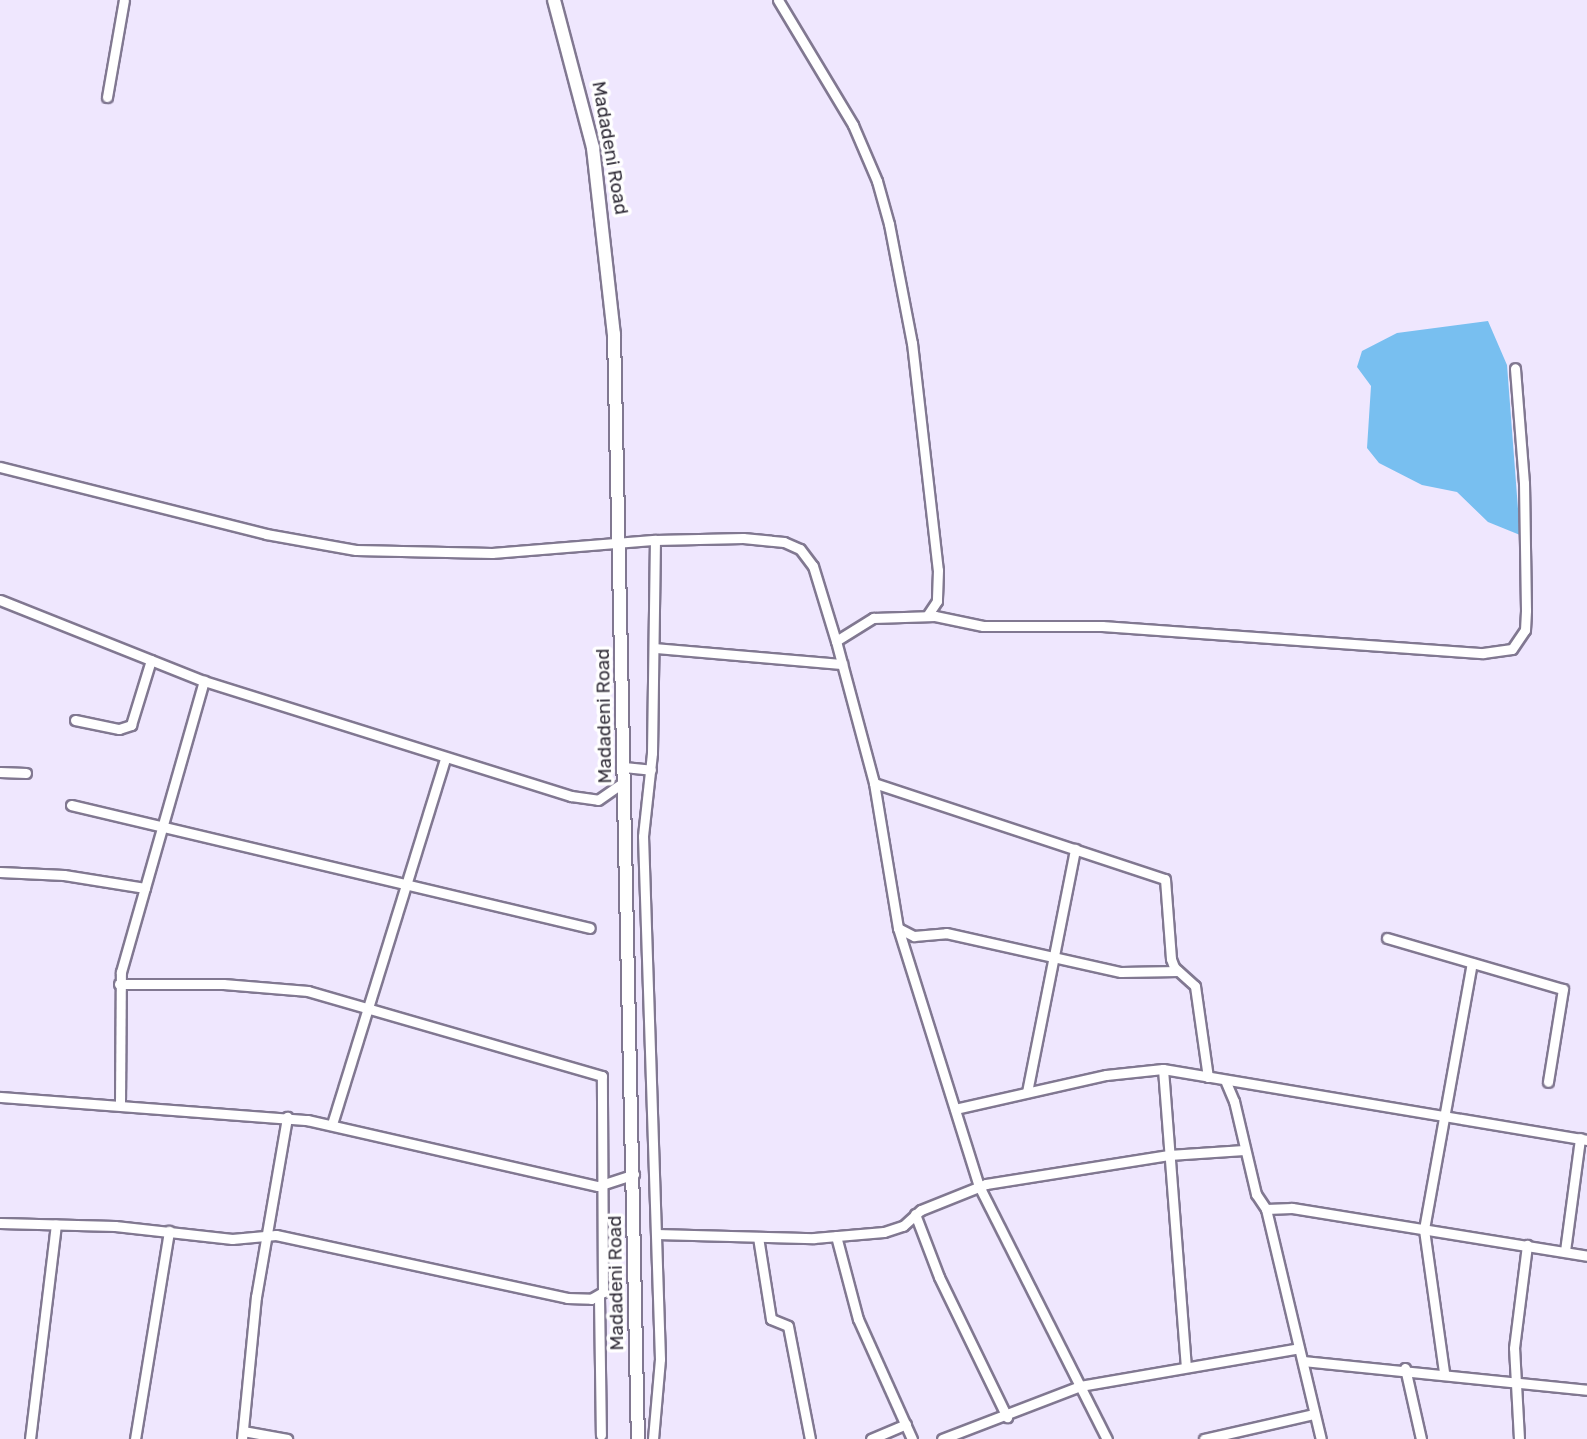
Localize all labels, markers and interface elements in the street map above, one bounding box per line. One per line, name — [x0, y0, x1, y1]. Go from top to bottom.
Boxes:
street label: Madadeni Road — [587, 79, 633, 217]
street label: Madadeni Road — [591, 648, 617, 784]
street label: Madadeni Road — [603, 1215, 629, 1351]

